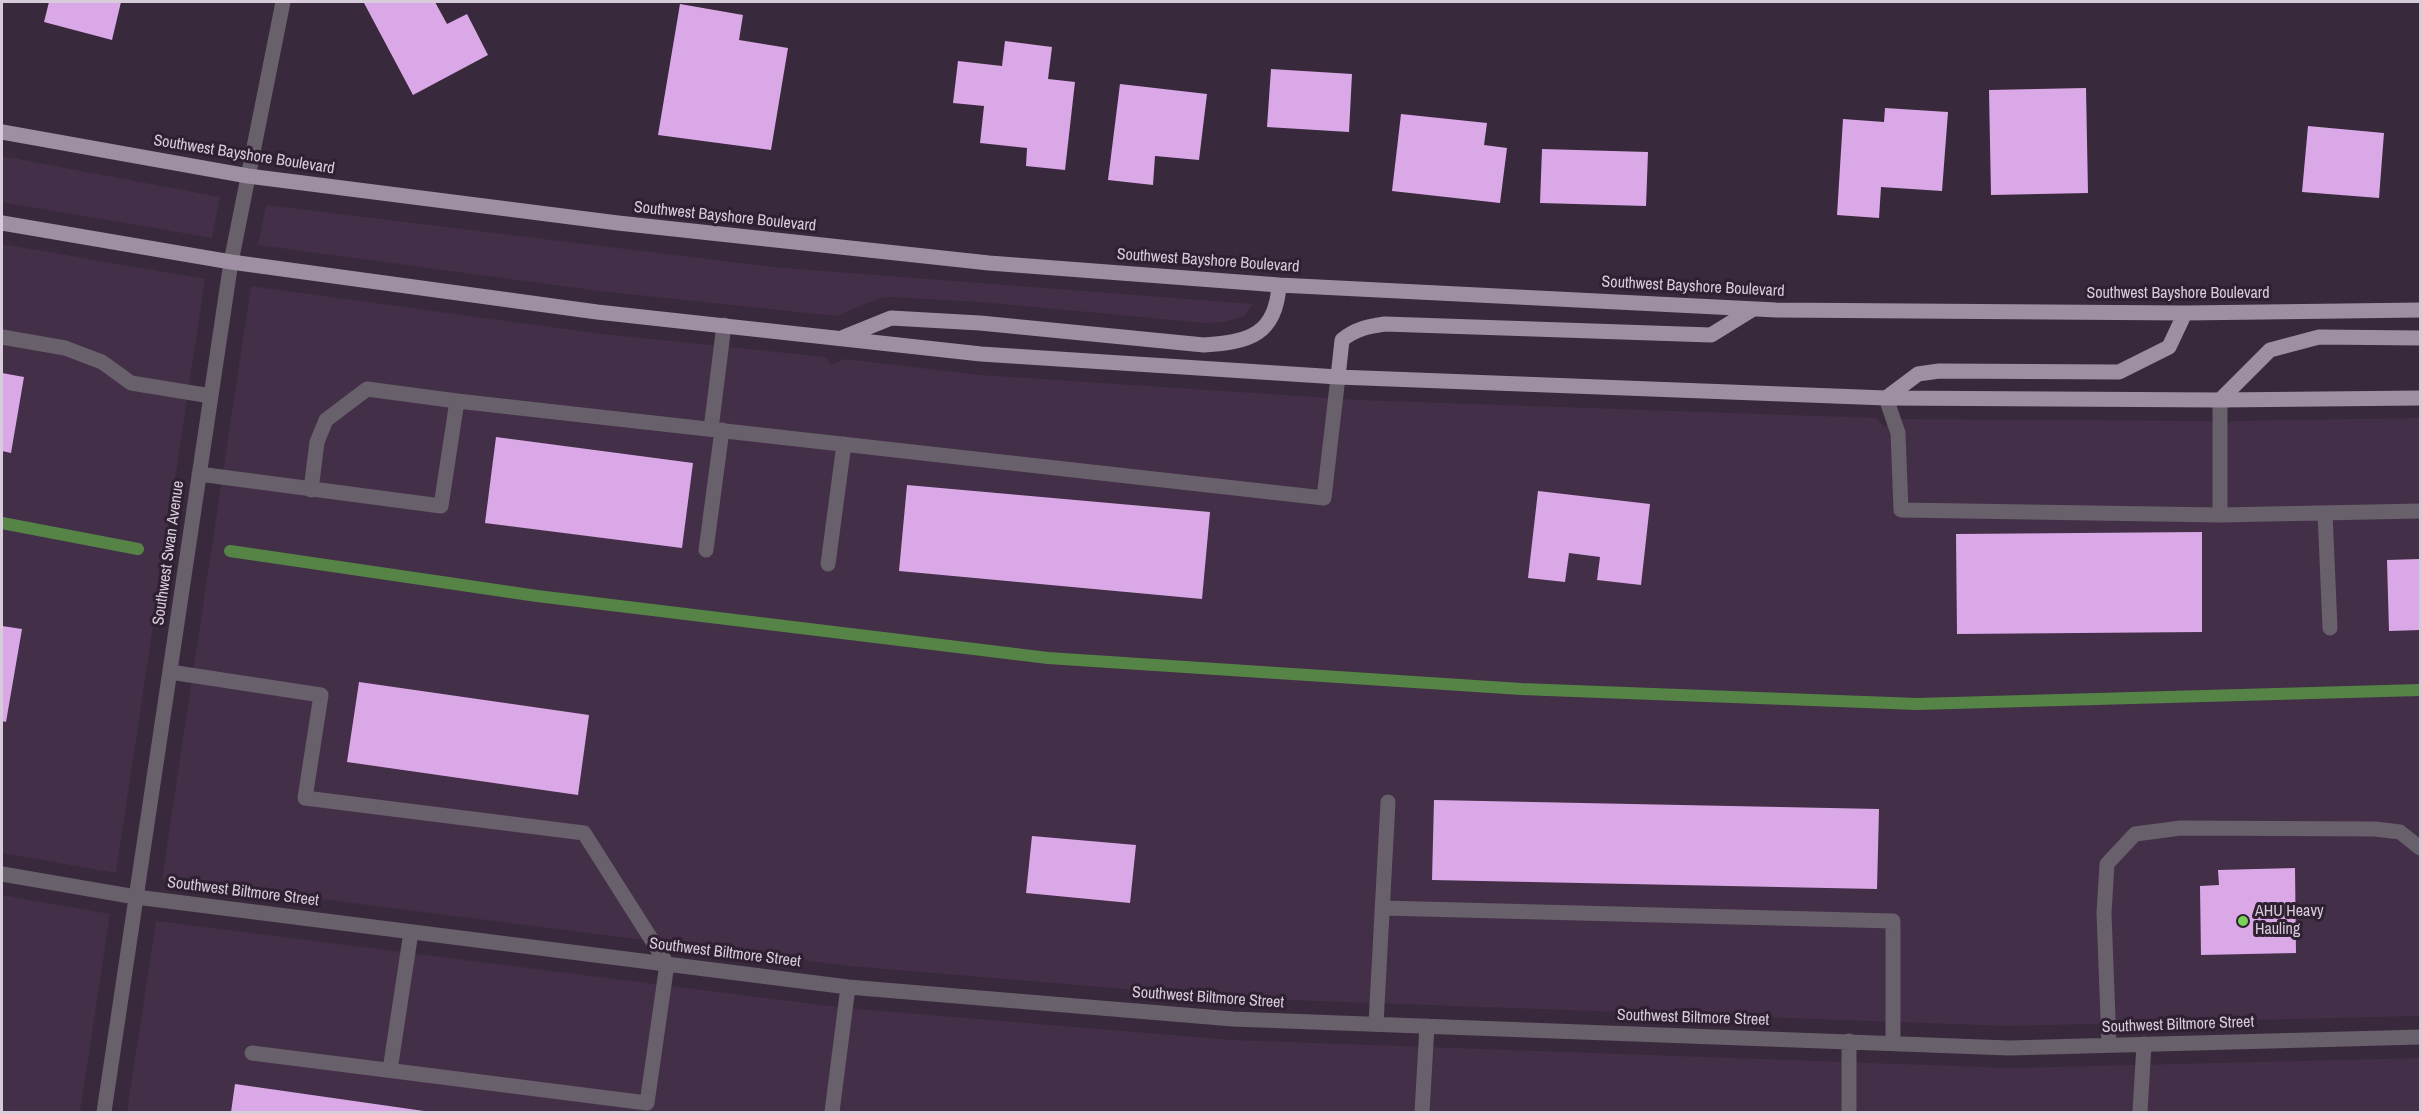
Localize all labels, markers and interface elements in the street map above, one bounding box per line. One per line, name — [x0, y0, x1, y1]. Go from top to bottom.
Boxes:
street label: Southwest Bayshore Boulevard — [152, 131, 336, 179]
street label: Southwest Bayshore Boulevard — [633, 198, 817, 236]
street label: Southwest Bayshore Boulevard — [1116, 245, 1300, 277]
street label: Southwest Bayshore Boulevard — [1601, 273, 1785, 301]
street label: Southwest Bayshore Boulevard — [2086, 284, 2270, 304]
street label: Southwest Swan Avenue — [149, 480, 189, 626]
street label: Southwest Biltmore Street — [166, 873, 320, 911]
place label: AHU Heavy Hauling — [2255, 902, 2324, 940]
marker: AHU Heavy Hauling — [2236, 914, 2250, 928]
street label: Southwest Biltmore Street — [648, 934, 802, 972]
street label: Southwest Biltmore Street — [1131, 983, 1285, 1013]
street label: Southwest Biltmore Street — [1617, 1006, 1769, 1030]
street label: Southwest Biltmore Street — [2102, 1013, 2254, 1037]

